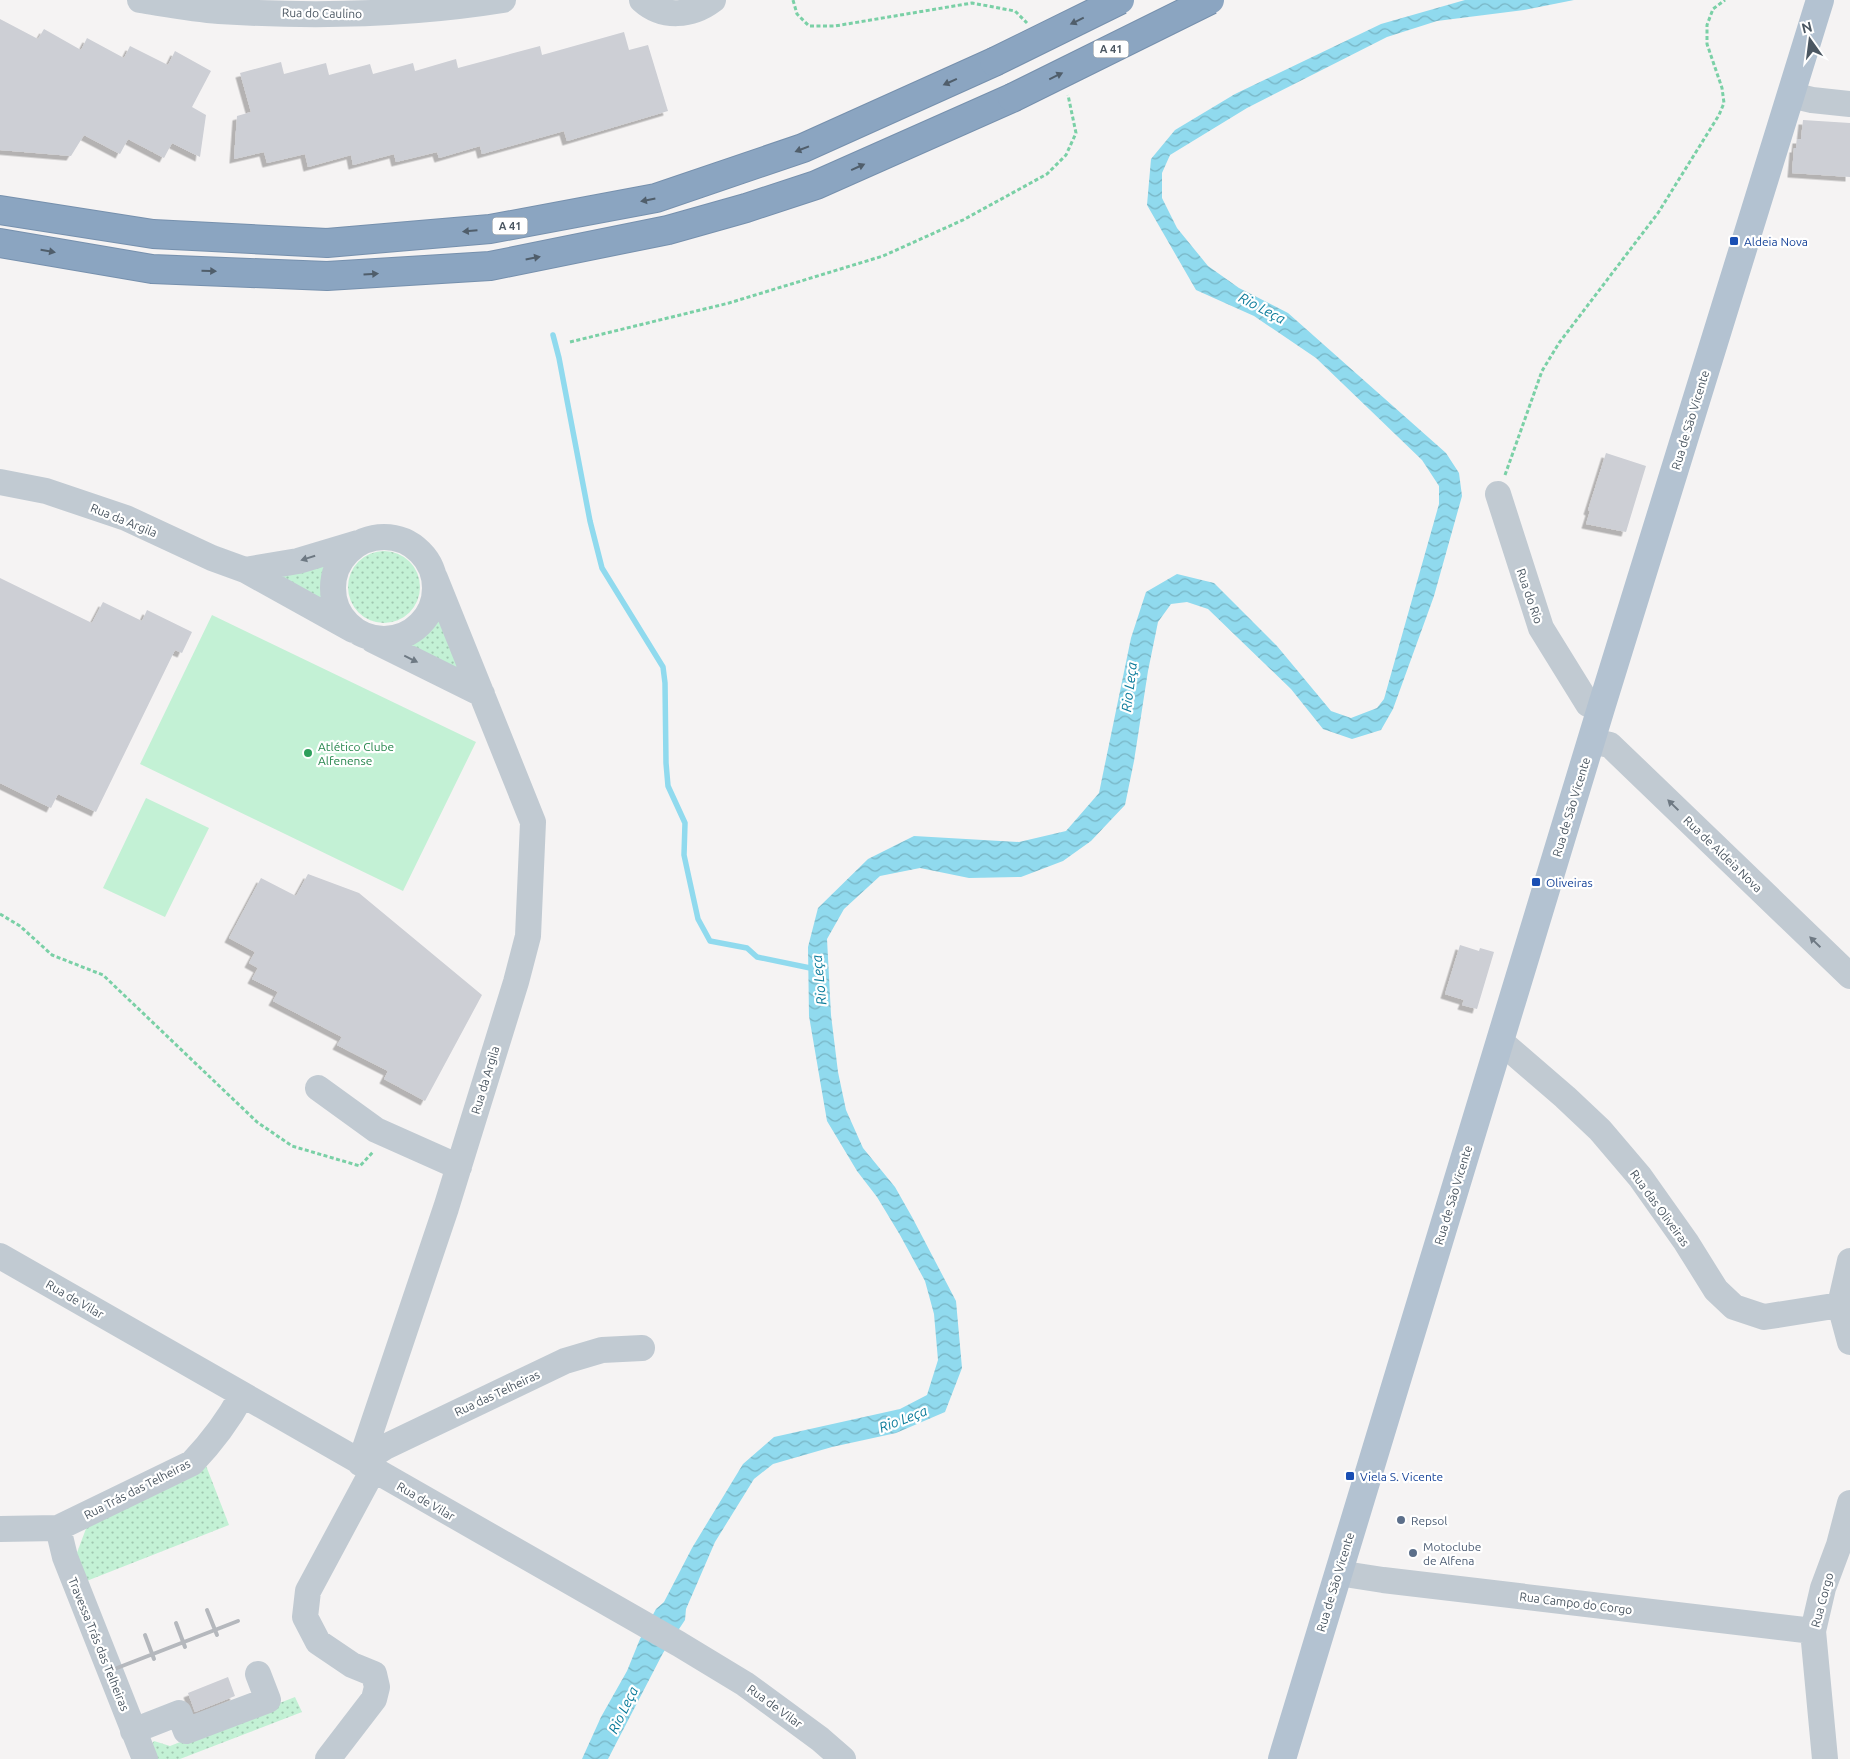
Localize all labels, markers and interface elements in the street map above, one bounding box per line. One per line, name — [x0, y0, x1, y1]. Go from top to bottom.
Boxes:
street label: Rua do Caulino — [282, 6, 362, 20]
north arrow — [1785, 15, 1835, 65]
one-way arrow — [1069, 17, 1084, 26]
text: N — [1800, 18, 1814, 36]
road number: A 41 — [1094, 41, 1128, 58]
one-way arrow — [1049, 72, 1063, 80]
one-way arrow — [943, 78, 957, 86]
one-way arrow — [794, 145, 809, 153]
one-way arrow — [851, 162, 865, 170]
one-way arrow — [639, 196, 655, 204]
road number: A 41 — [492, 218, 528, 235]
one-way arrow — [462, 227, 478, 235]
marker: Aldeia Nova — [1728, 235, 1740, 247]
place label: Aldeia Nova — [1744, 235, 1808, 248]
one-way arrow — [40, 248, 56, 256]
one-way arrow — [525, 253, 541, 261]
one-way arrow — [201, 268, 217, 276]
one-way arrow — [364, 269, 380, 277]
water label: Rio Leça — [1236, 289, 1288, 327]
street label: Rua de São Vicente — [1669, 369, 1711, 471]
street label: Rua da Argila — [89, 501, 159, 539]
one-way arrow — [300, 555, 315, 563]
street label: Rua do Rio — [1514, 567, 1546, 625]
one-way arrow — [404, 655, 418, 663]
water label: Rio Leça — [1118, 661, 1140, 713]
place label: Atlético Clube Alfenense — [318, 740, 394, 767]
marker: Atlético Clube Alfenense — [302, 747, 314, 759]
street label: Rua de São Vicente — [1550, 756, 1592, 858]
one-way arrow — [1667, 799, 1679, 811]
street label: Rua de Aldeia Nova — [1681, 813, 1765, 895]
marker: Oliveiras — [1530, 876, 1542, 888]
place label: Oliveiras — [1546, 876, 1593, 889]
one-way arrow — [1809, 936, 1821, 948]
water label: Rio Leça — [808, 954, 830, 1006]
street label: Rua da Argila — [468, 1044, 502, 1116]
street label: Rua de São Vicente — [1432, 1144, 1474, 1246]
street label: Rua das Oliveiras — [1628, 1167, 1692, 1249]
street label: Rua de Vilar — [44, 1277, 107, 1321]
street label: Rua das Telheiras — [452, 1368, 542, 1418]
water label: Rio Leça — [877, 1402, 930, 1435]
street label: Rua Trás das Telheiras — [82, 1457, 192, 1521]
marker: Viela S. Vicente — [1344, 1470, 1356, 1482]
place label: Viela S. Vicente — [1360, 1470, 1443, 1483]
street label: Rua de Vilar — [395, 1479, 458, 1523]
marker: Repsol — [1395, 1514, 1407, 1526]
place label: Repsol — [1411, 1514, 1447, 1527]
street label: Rua de São Vicente — [1314, 1531, 1356, 1633]
place label: Motoclube de Alfena — [1423, 1540, 1481, 1567]
marker: Motoclube de Alfena — [1407, 1547, 1419, 1559]
street label: Rua Corgo — [1808, 1571, 1836, 1629]
street label: Travessa Trás das Telheiras — [66, 1575, 132, 1713]
street label: Rua Campo do Corgo — [1519, 1590, 1633, 1616]
street label: Rua de Vilar — [745, 1682, 805, 1730]
water label: Rio Leça — [605, 1684, 641, 1736]

